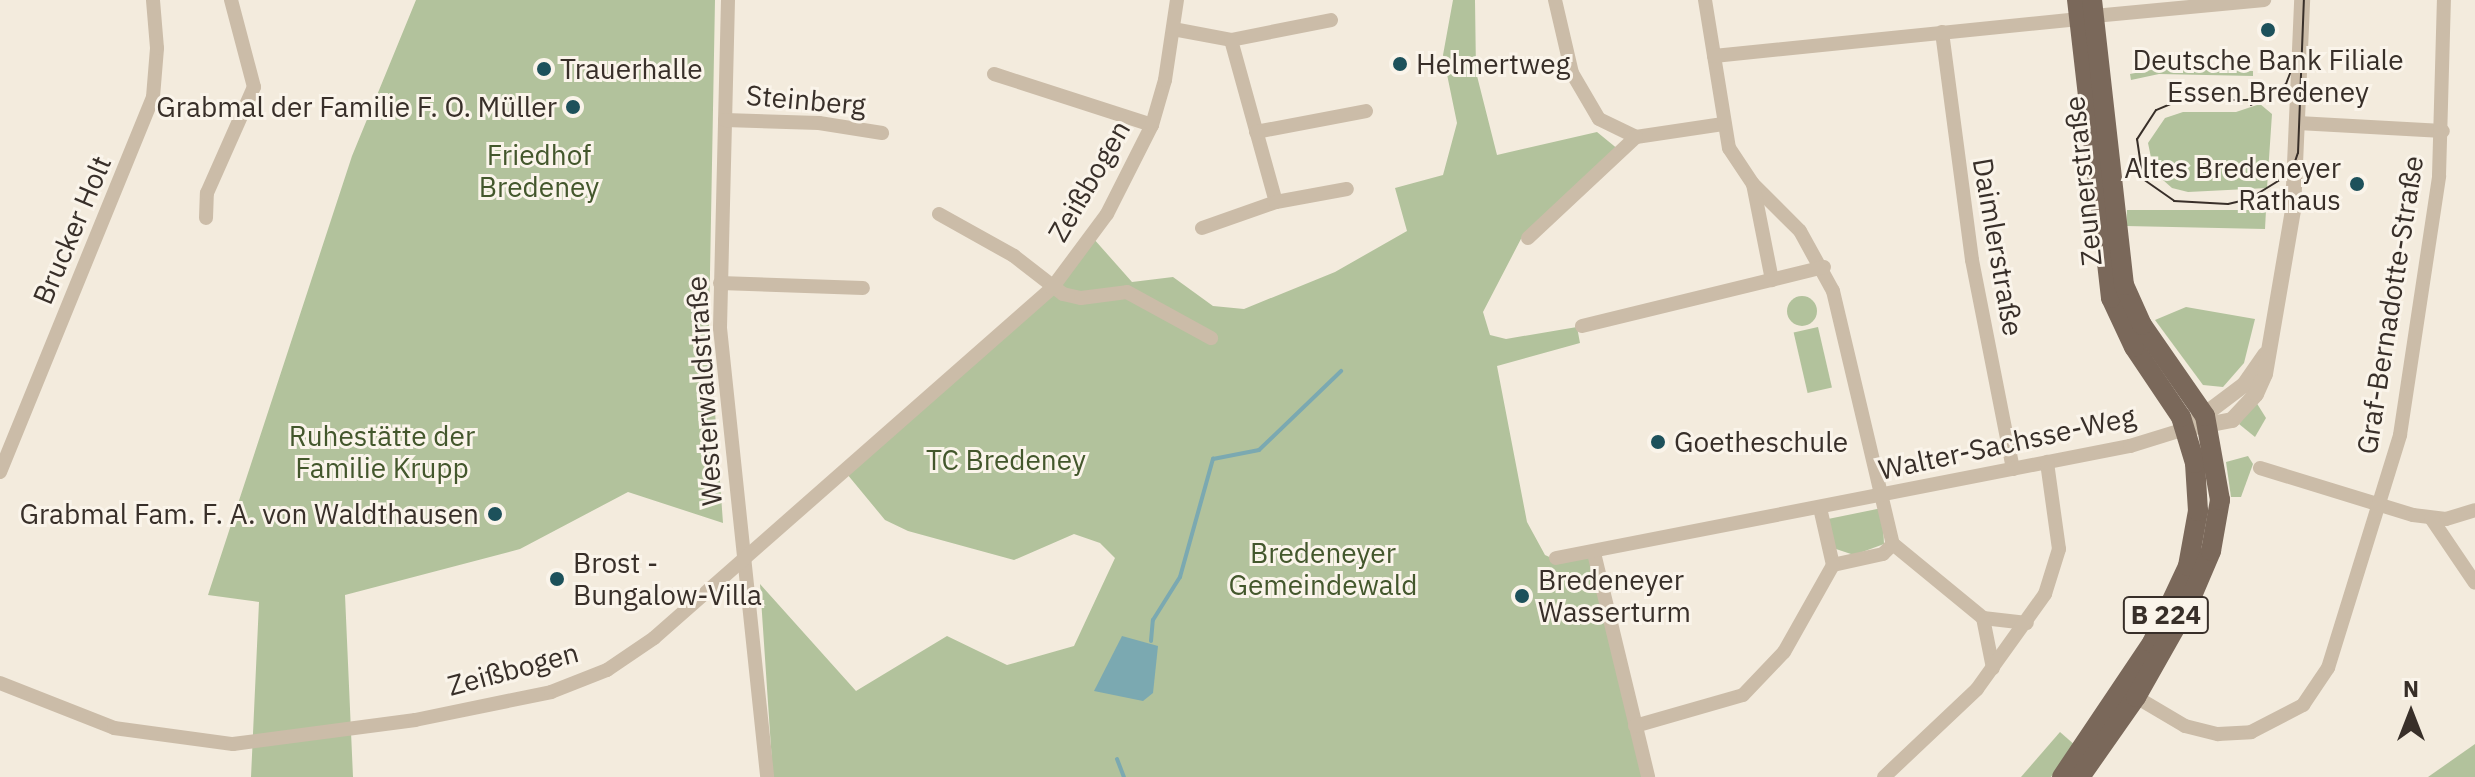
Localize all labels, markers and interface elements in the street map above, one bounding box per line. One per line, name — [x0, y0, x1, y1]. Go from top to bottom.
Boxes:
marker: Deutsche Bank Filiale Essen Bredeney — [2259, 21, 2277, 39]
place label: Deutsche Bank Filiale Essen Bredeney — [2132, 43, 2404, 109]
place label: Helmertweg — [1416, 47, 1570, 81]
place label: Trauerhalle — [560, 52, 703, 86]
marker: Helmertweg — [1391, 55, 1409, 73]
marker: Trauerhalle — [535, 60, 553, 78]
street label: Steinberg — [745, 78, 867, 122]
place label: Grabmal der Familie F. O. Müller — [156, 90, 557, 124]
street label: Zeunerstraße — [2057, 94, 2109, 268]
marker: Grabmal der Familie F. O. Müller — [564, 98, 582, 116]
street label: Zeißbogen — [1041, 114, 1137, 248]
park label: Friedhof Bredeney — [479, 138, 599, 204]
street label: Brucker Holt — [26, 151, 118, 309]
place label: Altes Bredeneyer Rathaus — [2124, 151, 2341, 217]
street label: Graf-Bernadotte-Straße — [2350, 153, 2430, 457]
street label: Daimlerstraße — [1966, 155, 2030, 339]
marker: Altes Bredeneyer Rathaus — [2348, 175, 2366, 193]
street label: Westerwaldstraße — [679, 275, 729, 507]
street label: Walter-Sachsse-Weg — [1875, 399, 2139, 487]
park label: Ruhestätte der Familie Krupp — [289, 419, 475, 485]
place label: Goetheschule — [1674, 425, 1848, 459]
marker: Goetheschule — [1649, 433, 1667, 451]
park label: TC Bredeney — [926, 443, 1086, 477]
place label: Grabmal Fam. F. A. von Waldthausen — [19, 497, 479, 531]
marker: Grabmal Fam. F. A. von Waldthausen — [486, 505, 504, 523]
park label: Bredeneyer Gemeindewald — [1228, 536, 1418, 602]
place label: Brost - Bungalow-Villa — [573, 546, 762, 612]
place label: Bredeneyer Wasserturm — [1538, 563, 1691, 629]
marker: Brost - Bungalow-Villa — [548, 570, 566, 588]
marker: Bredeneyer Wasserturm — [1513, 587, 1531, 605]
road number: B 224 — [2122, 593, 2210, 637]
street label: Zeißbogen — [444, 635, 582, 703]
north arrow — [2371, 673, 2451, 753]
text: N — [2403, 674, 2419, 703]

